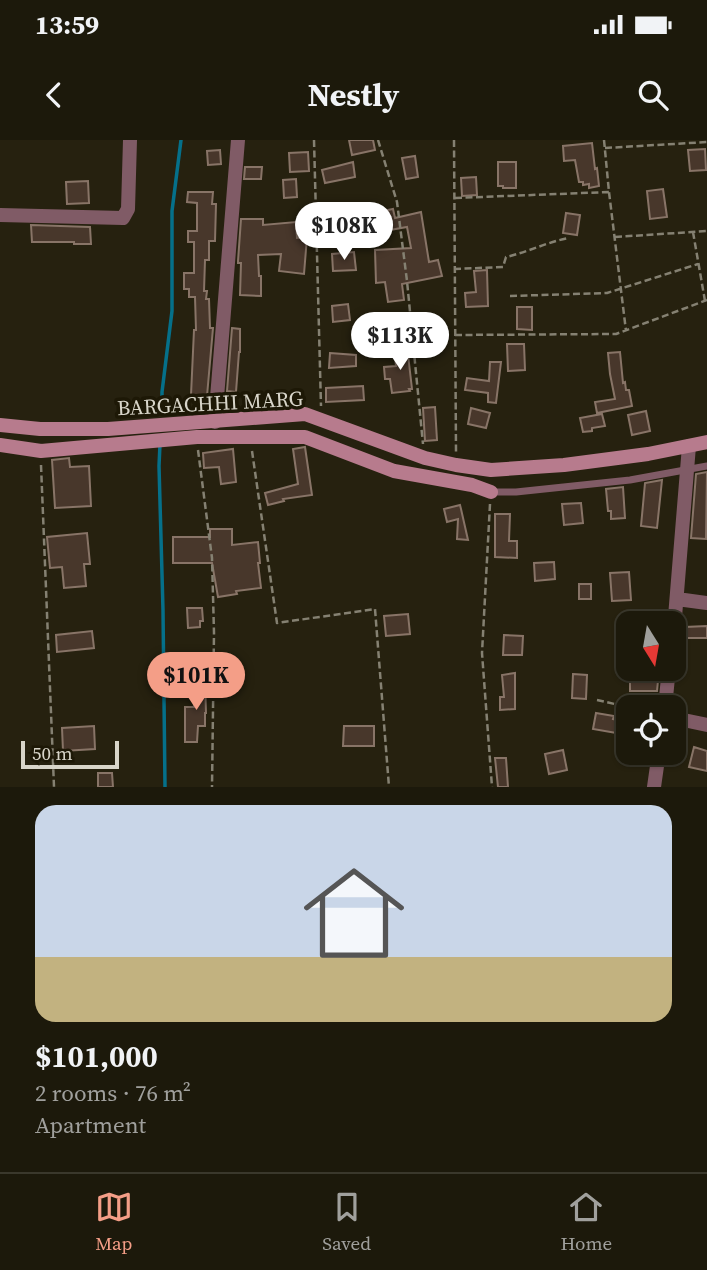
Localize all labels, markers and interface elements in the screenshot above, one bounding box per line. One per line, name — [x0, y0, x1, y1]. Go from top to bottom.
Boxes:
text: 13:59 — [35, 7, 99, 43]
text: Nestly — [308, 73, 399, 117]
icon: back — [35, 76, 73, 114]
icon: search — [634, 76, 672, 114]
pin: $108K — [295, 202, 393, 262]
text: $108K — [311, 209, 377, 241]
pin: $113K — [351, 313, 449, 372]
text: $113K — [367, 319, 433, 351]
street label: BARGACHHI MARG — [116, 384, 304, 422]
north arrow — [616, 611, 686, 681]
map controls — [616, 611, 686, 765]
pin: $101K — [147, 652, 245, 712]
text: $101K — [163, 659, 229, 691]
button: locate — [616, 695, 686, 765]
scale bar — [21, 738, 119, 770]
text: 50 m — [32, 740, 73, 766]
icon: home — [291, 850, 417, 976]
text: $101,000 — [35, 1036, 158, 1077]
text: 2 rooms · 76 m² — [35, 1077, 191, 1109]
text: Apartment — [35, 1109, 146, 1141]
tab: Map — [95, 1188, 133, 1256]
tab: Saved — [322, 1188, 371, 1256]
tab: Home — [560, 1188, 612, 1256]

